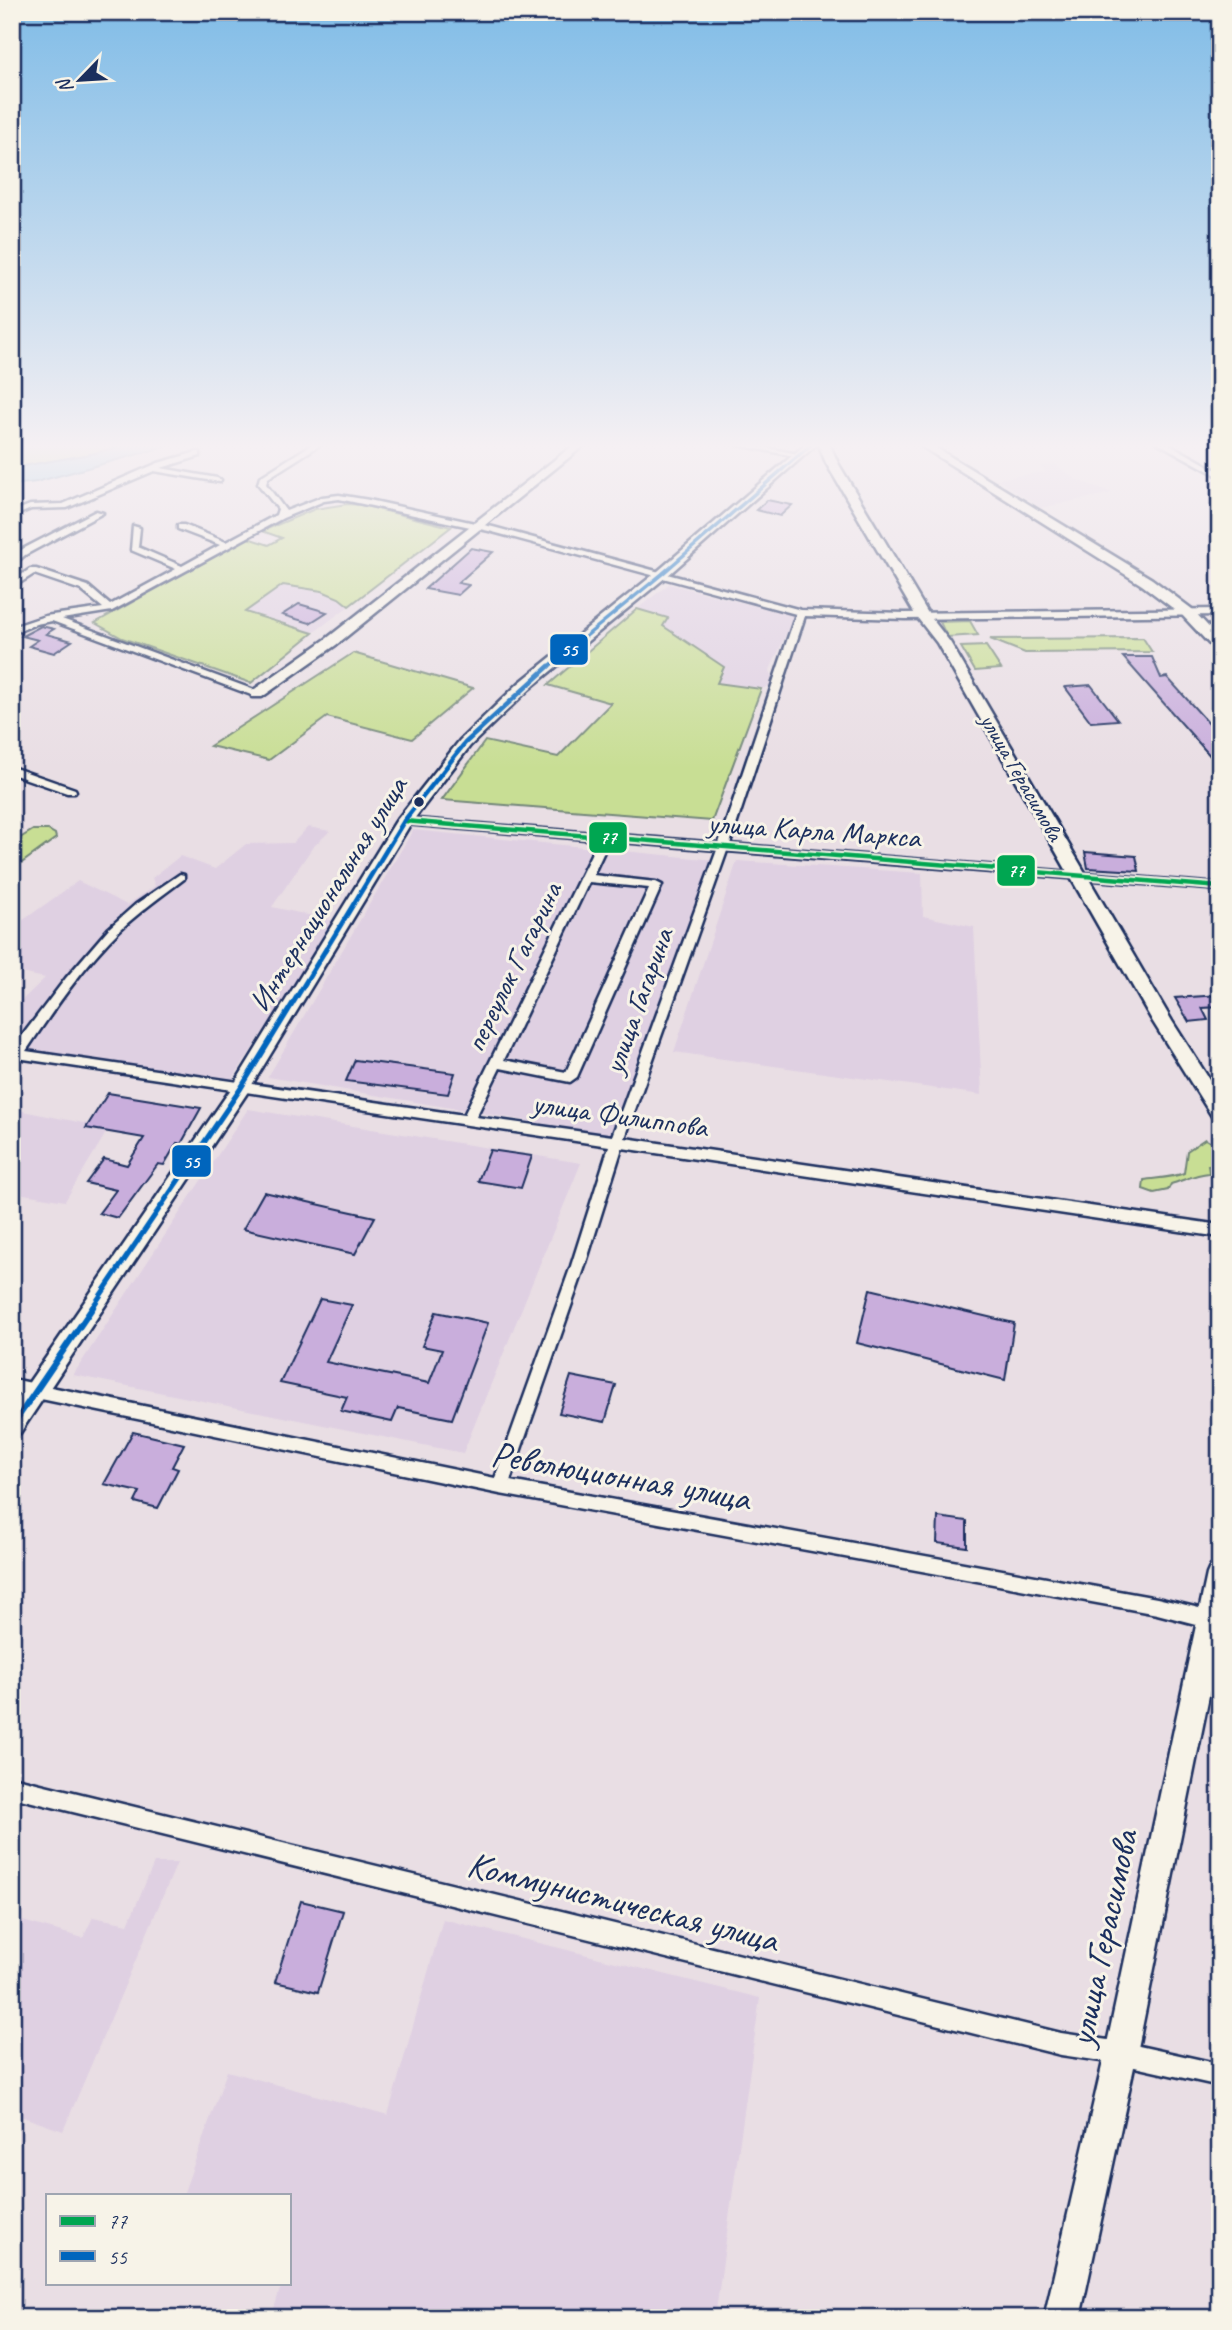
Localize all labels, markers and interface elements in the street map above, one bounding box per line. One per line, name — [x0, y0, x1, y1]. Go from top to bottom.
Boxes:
north arrow — [46, 46, 116, 116]
text: N — [51, 73, 79, 97]
line badge: 55 — [549, 633, 589, 666]
text: 55 — [561, 638, 579, 662]
street label: улица Герасимова — [972, 706, 1071, 847]
street label: Интернациональная улица — [240, 768, 417, 1019]
unlabelled marker — [412, 795, 426, 809]
street label: улица Карла Маркса — [704, 803, 923, 857]
line badge: 77 — [588, 821, 628, 854]
text: 77 — [600, 826, 619, 850]
line badge: 77 — [996, 854, 1036, 887]
text: 77 — [1008, 859, 1027, 883]
street label: переулок Гагарина — [456, 874, 571, 1058]
street label: улица Гагарина — [593, 921, 682, 1081]
street label: улица Филиппова — [528, 1084, 712, 1146]
line badge: 55 — [171, 1144, 212, 1178]
text: 55 — [183, 1150, 201, 1174]
street label: Революционная улица — [488, 1430, 757, 1522]
street label: улица Герасимова — [1056, 1824, 1149, 2052]
street label: Коммунистическая улица — [463, 1840, 786, 1963]
legend — [46, 2194, 290, 2284]
text: 77 — [108, 2208, 128, 2234]
text: 55 — [108, 2244, 128, 2270]

